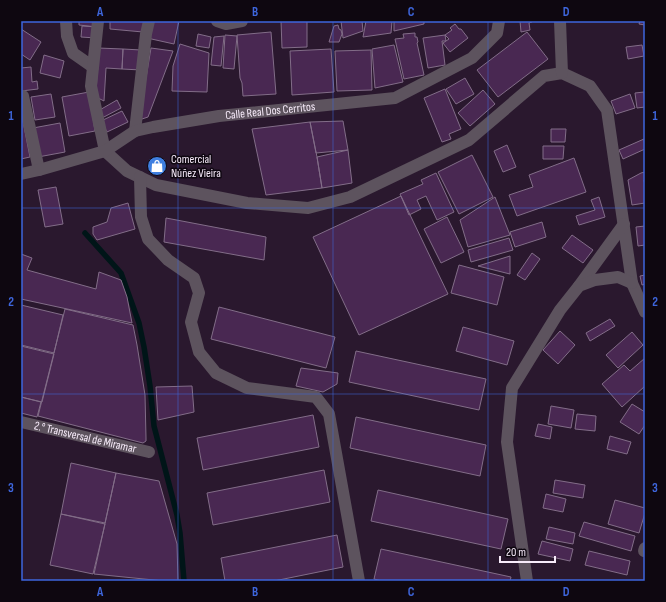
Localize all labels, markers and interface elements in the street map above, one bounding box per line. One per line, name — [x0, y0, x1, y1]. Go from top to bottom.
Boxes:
text: A — [96, 4, 104, 20]
text: B — [252, 4, 258, 20]
text: C — [408, 4, 415, 20]
text: D — [563, 4, 570, 20]
street label: Calle Real Dos Cerritos — [225, 99, 316, 123]
text: 1 — [8, 108, 14, 124]
text: 1 — [652, 108, 658, 124]
place label: Comercial Núñez Vieira — [171, 152, 221, 181]
shop icon: Comercial Núñez Vieira — [146, 155, 168, 177]
text: 2 — [8, 294, 14, 310]
text: 2 — [652, 294, 658, 310]
street label: 2.° Transversal de Miramar — [33, 418, 138, 457]
text: 3 — [8, 480, 14, 496]
text: 3 — [652, 480, 658, 496]
scale bar — [500, 538, 555, 564]
text: 20 m — [506, 545, 526, 560]
text: A — [96, 584, 104, 600]
text: B — [252, 584, 258, 600]
text: C — [408, 584, 415, 600]
text: D — [563, 584, 570, 600]

